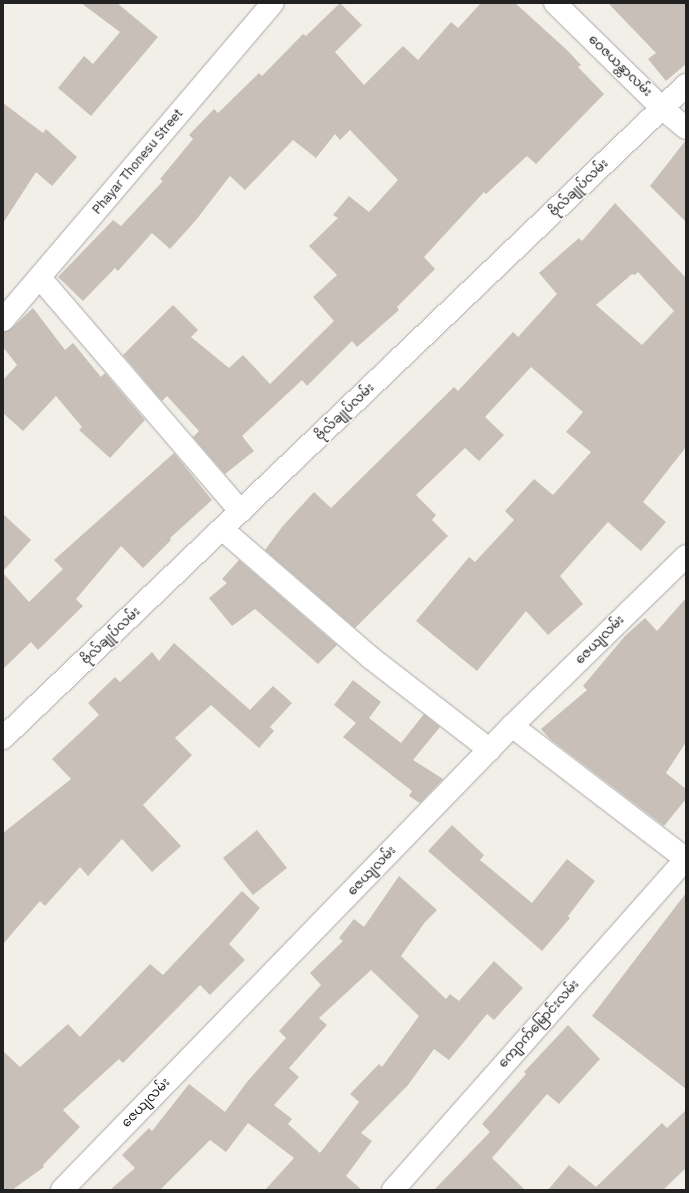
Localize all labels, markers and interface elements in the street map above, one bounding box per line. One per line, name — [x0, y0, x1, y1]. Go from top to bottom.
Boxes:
street label: ဝေဇယန္တာလမ်း — [585, 32, 655, 100]
street label: Phayar Thonesu Street — [90, 106, 186, 218]
street label: ဗိုလ်ချုပ်လမ်း — [546, 156, 612, 220]
street label: ဗိုလ်ချုပ်လမ်း — [312, 380, 378, 444]
street label: ဗိုလ်ချုပ်လမ်း — [78, 604, 144, 668]
street label: ဇေယျလမ်း — [572, 612, 628, 668]
street label: ဇေယျလမ်း — [345, 843, 399, 899]
street label: ကျောက်မြောင်းလမ်း — [495, 977, 583, 1071]
street label: ဇေယျလမ်း — [119, 1075, 173, 1131]

